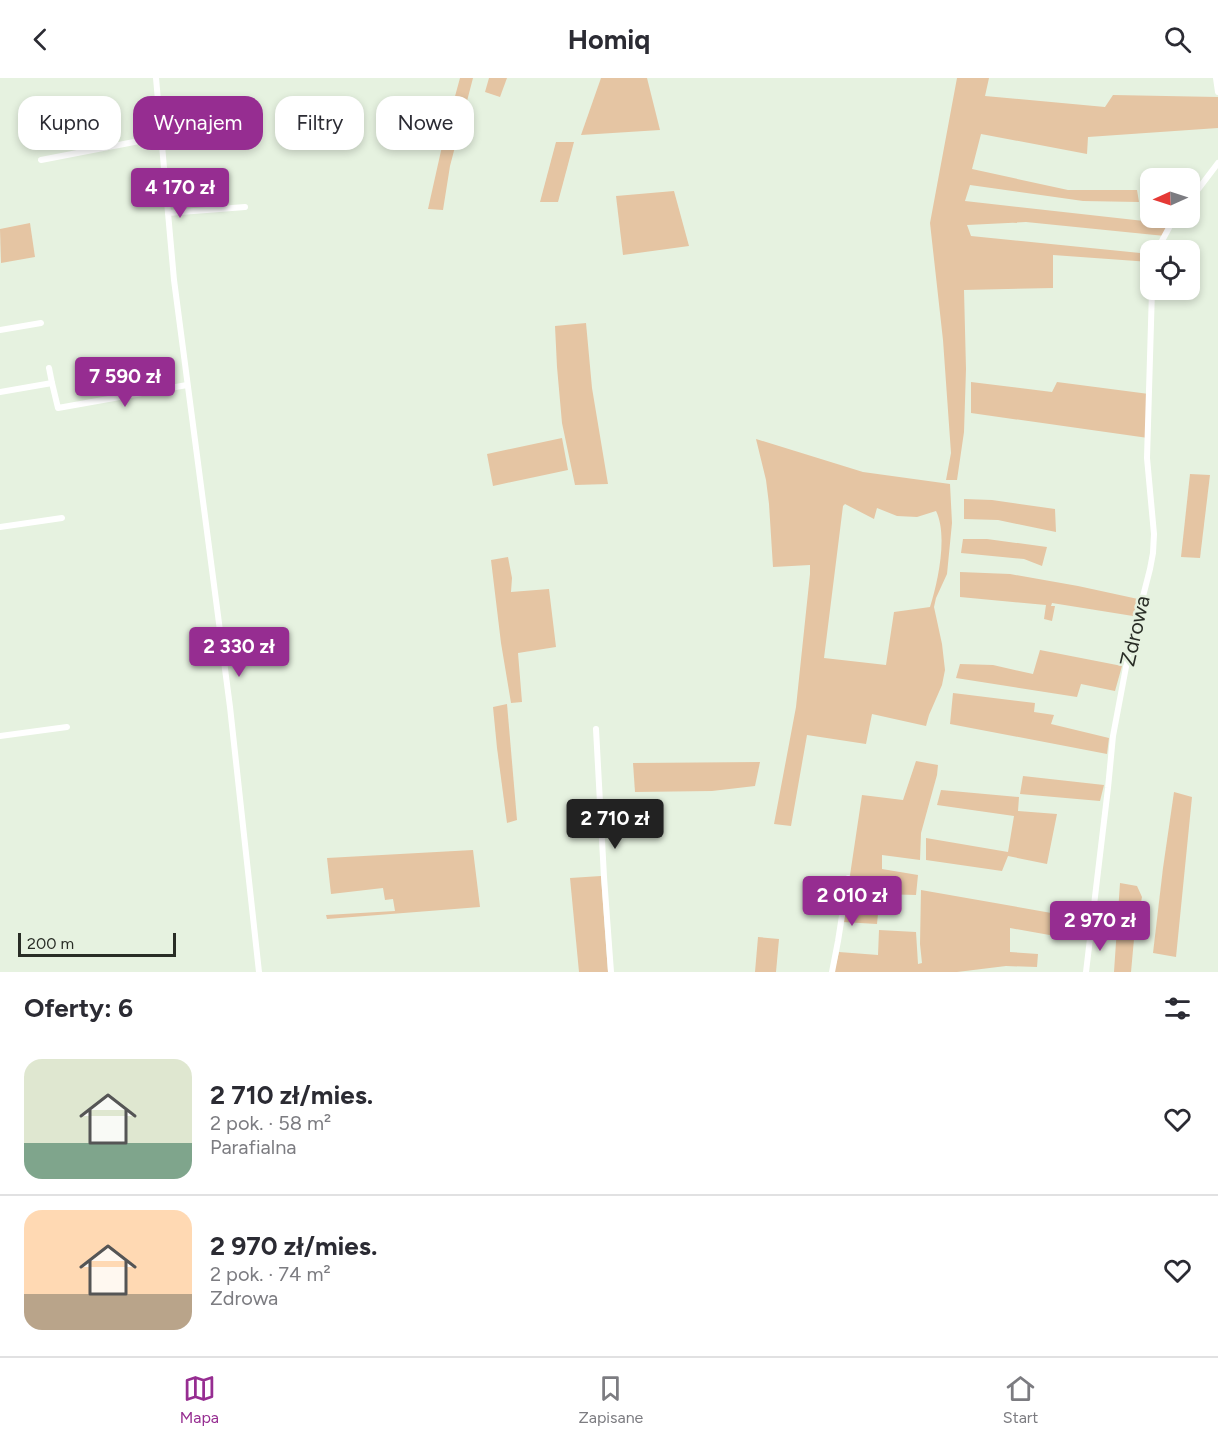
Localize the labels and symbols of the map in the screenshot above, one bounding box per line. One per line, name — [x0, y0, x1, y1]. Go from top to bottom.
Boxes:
pin: 4 170 zł — [118, 168, 242, 219]
north arrow — [1140, 168, 1200, 228]
pin: 7 590 zł — [63, 357, 187, 408]
street label: Zdrowa — [1114, 593, 1155, 669]
pin: 2 330 zł — [177, 627, 301, 678]
pin: 2 710 zł — [553, 799, 677, 850]
pin: 2 010 zł — [790, 876, 914, 927]
pin: 2 970 zł — [1038, 901, 1162, 952]
scale bar — [18, 930, 176, 958]

